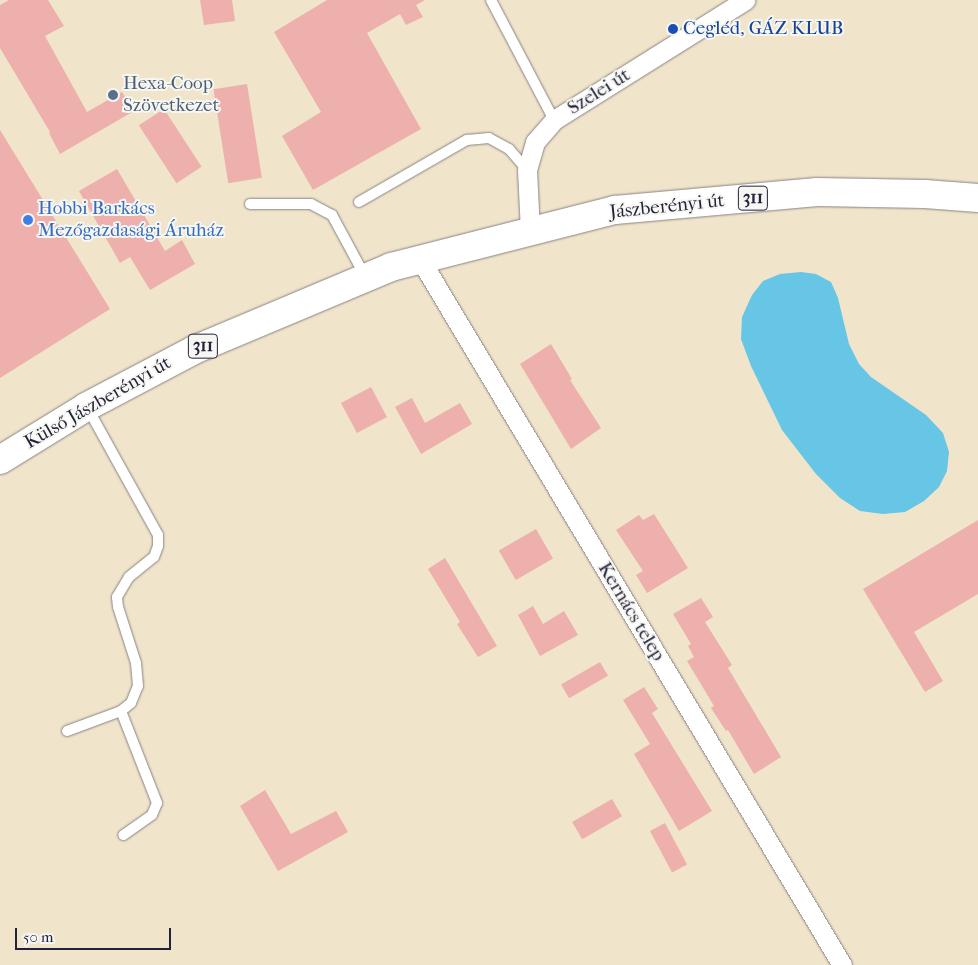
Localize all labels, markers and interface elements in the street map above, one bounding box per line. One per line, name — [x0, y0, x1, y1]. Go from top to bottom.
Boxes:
place label: Cegléd, GÁZ KLUB — [683, 18, 843, 40]
marker: Cegléd, GÁZ KLUB — [667, 23, 679, 35]
street label: Szelei út — [564, 64, 634, 120]
place label: Hexa-Coop Szövetkezet — [123, 73, 219, 117]
marker: Hexa-Coop Szövetkezet — [107, 89, 119, 101]
road number: 311 — [737, 182, 769, 214]
street label: Jászberényi út — [608, 190, 726, 224]
place label: Hobbi Barkács Mezőgazdasági Áruház — [38, 198, 224, 242]
marker: Hobbi Barkács Mezőgazdasági Áruház — [22, 214, 34, 226]
road number: 311 — [187, 331, 219, 362]
street label: Külső Jászberényi út — [21, 352, 175, 454]
street label: Kernács telep — [593, 558, 669, 666]
scale bar — [18, 918, 174, 950]
text: 50 m — [23, 928, 53, 946]

